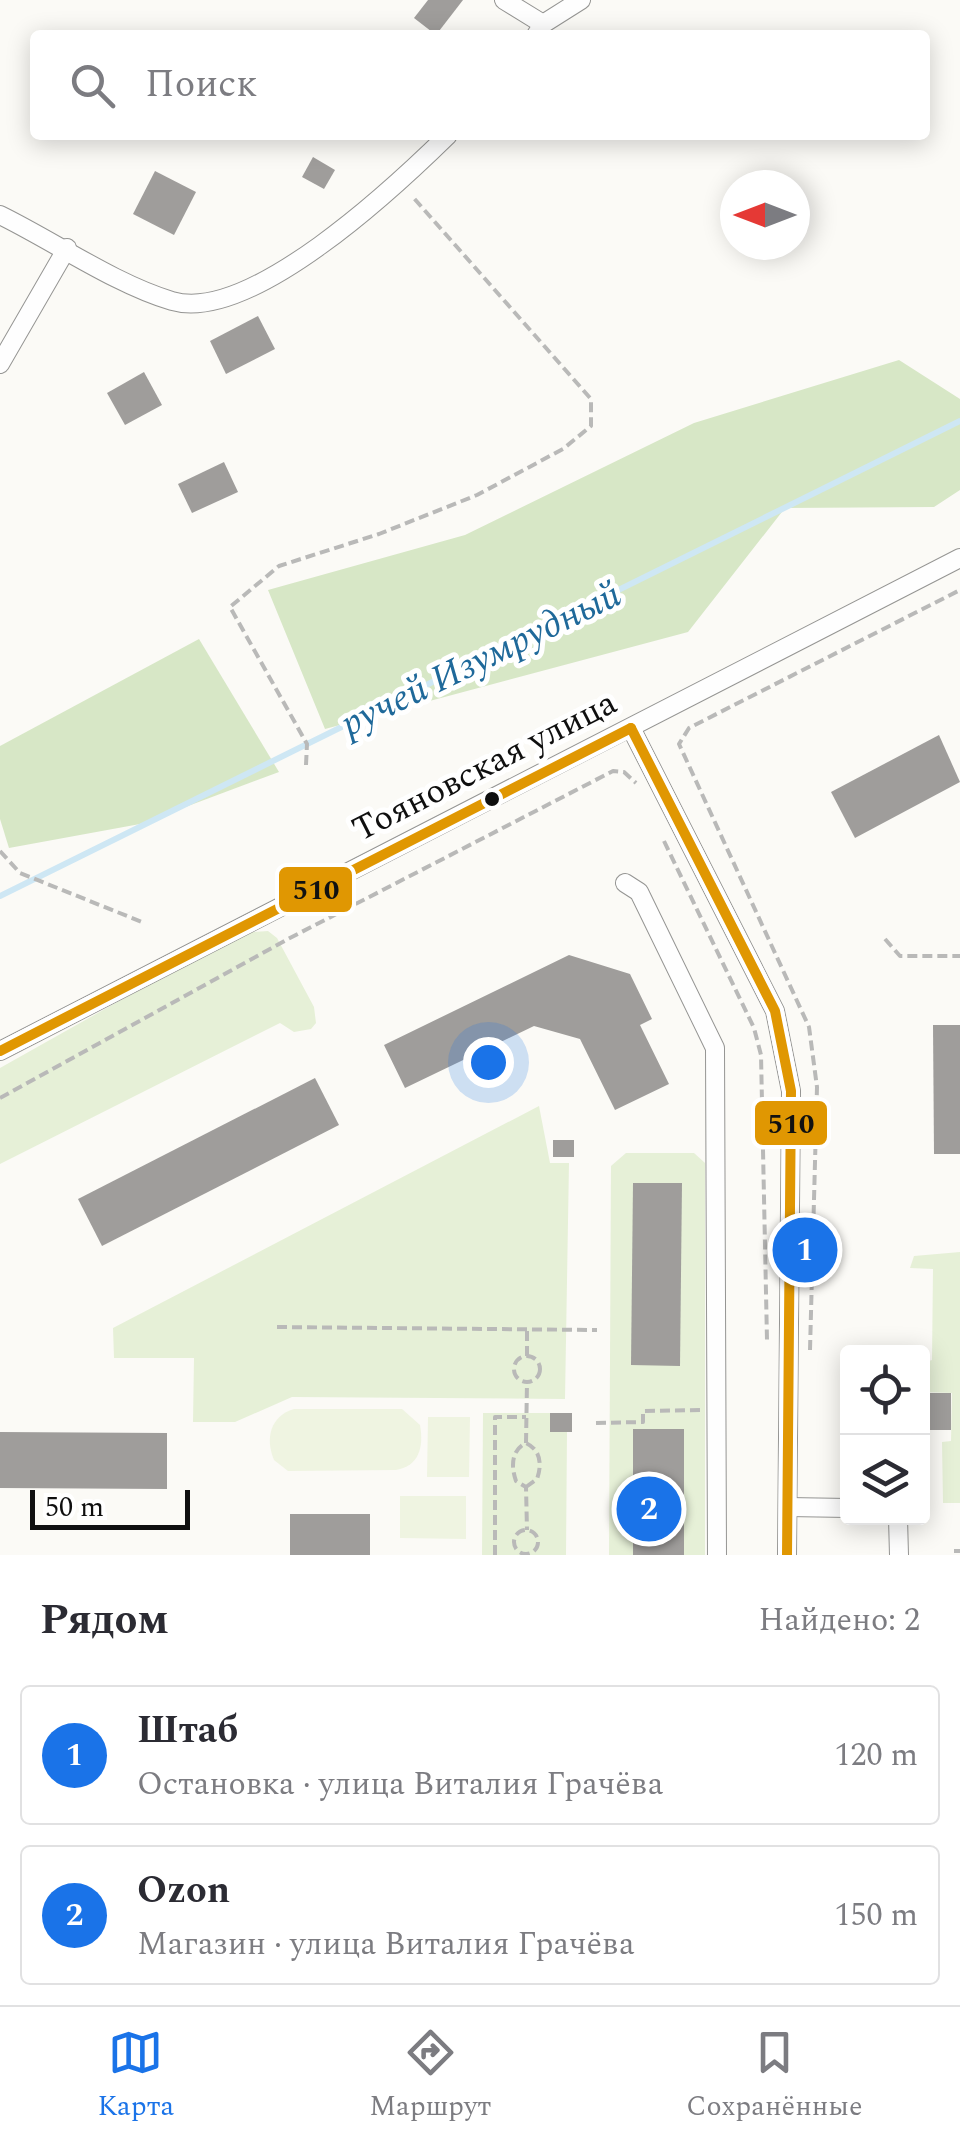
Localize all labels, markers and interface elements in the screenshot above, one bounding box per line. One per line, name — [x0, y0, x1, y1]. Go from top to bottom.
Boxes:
search box — [30, 30, 930, 140]
text: Поиск — [145, 56, 257, 114]
icon: search — [65, 58, 120, 113]
north arrow — [720, 170, 810, 260]
water label: ручей Изумрудный — [329, 567, 631, 754]
street label: Тояновская улица — [343, 677, 626, 856]
unlabelled marker — [482, 789, 502, 809]
line badge: 510 — [277, 865, 354, 914]
text: 510 — [292, 869, 340, 912]
your location — [463, 1037, 514, 1088]
line badge: 510 — [753, 1099, 829, 1147]
text: 510 — [767, 1103, 815, 1146]
pin: 1 — [772, 1212, 838, 1288]
map controls — [840, 1345, 930, 1525]
button: locate — [840, 1345, 930, 1435]
button: layers — [840, 1435, 930, 1525]
pin: 2 — [616, 1472, 682, 1546]
scale bar — [30, 1485, 190, 1530]
text: 50 m — [45, 1486, 104, 1529]
text: Рядом — [40, 1589, 169, 1652]
text: Найдено: 2 — [759, 1596, 920, 1645]
text: Штаб — [137, 1702, 238, 1760]
text: 1 — [66, 1731, 83, 1780]
text: 120 m — [834, 1731, 918, 1780]
text: Остановка · улица Виталия Грачёва — [137, 1760, 663, 1809]
text: Ozon — [137, 1862, 230, 1920]
text: 2 — [66, 1891, 83, 1940]
text: 150 m — [834, 1891, 918, 1940]
text: Магазин · улица Виталия Грачёва — [137, 1920, 635, 1969]
tab: Карта — [98, 2025, 174, 2128]
tab: Маршрут — [369, 2025, 491, 2128]
tab: Сохранённые — [686, 2025, 862, 2128]

